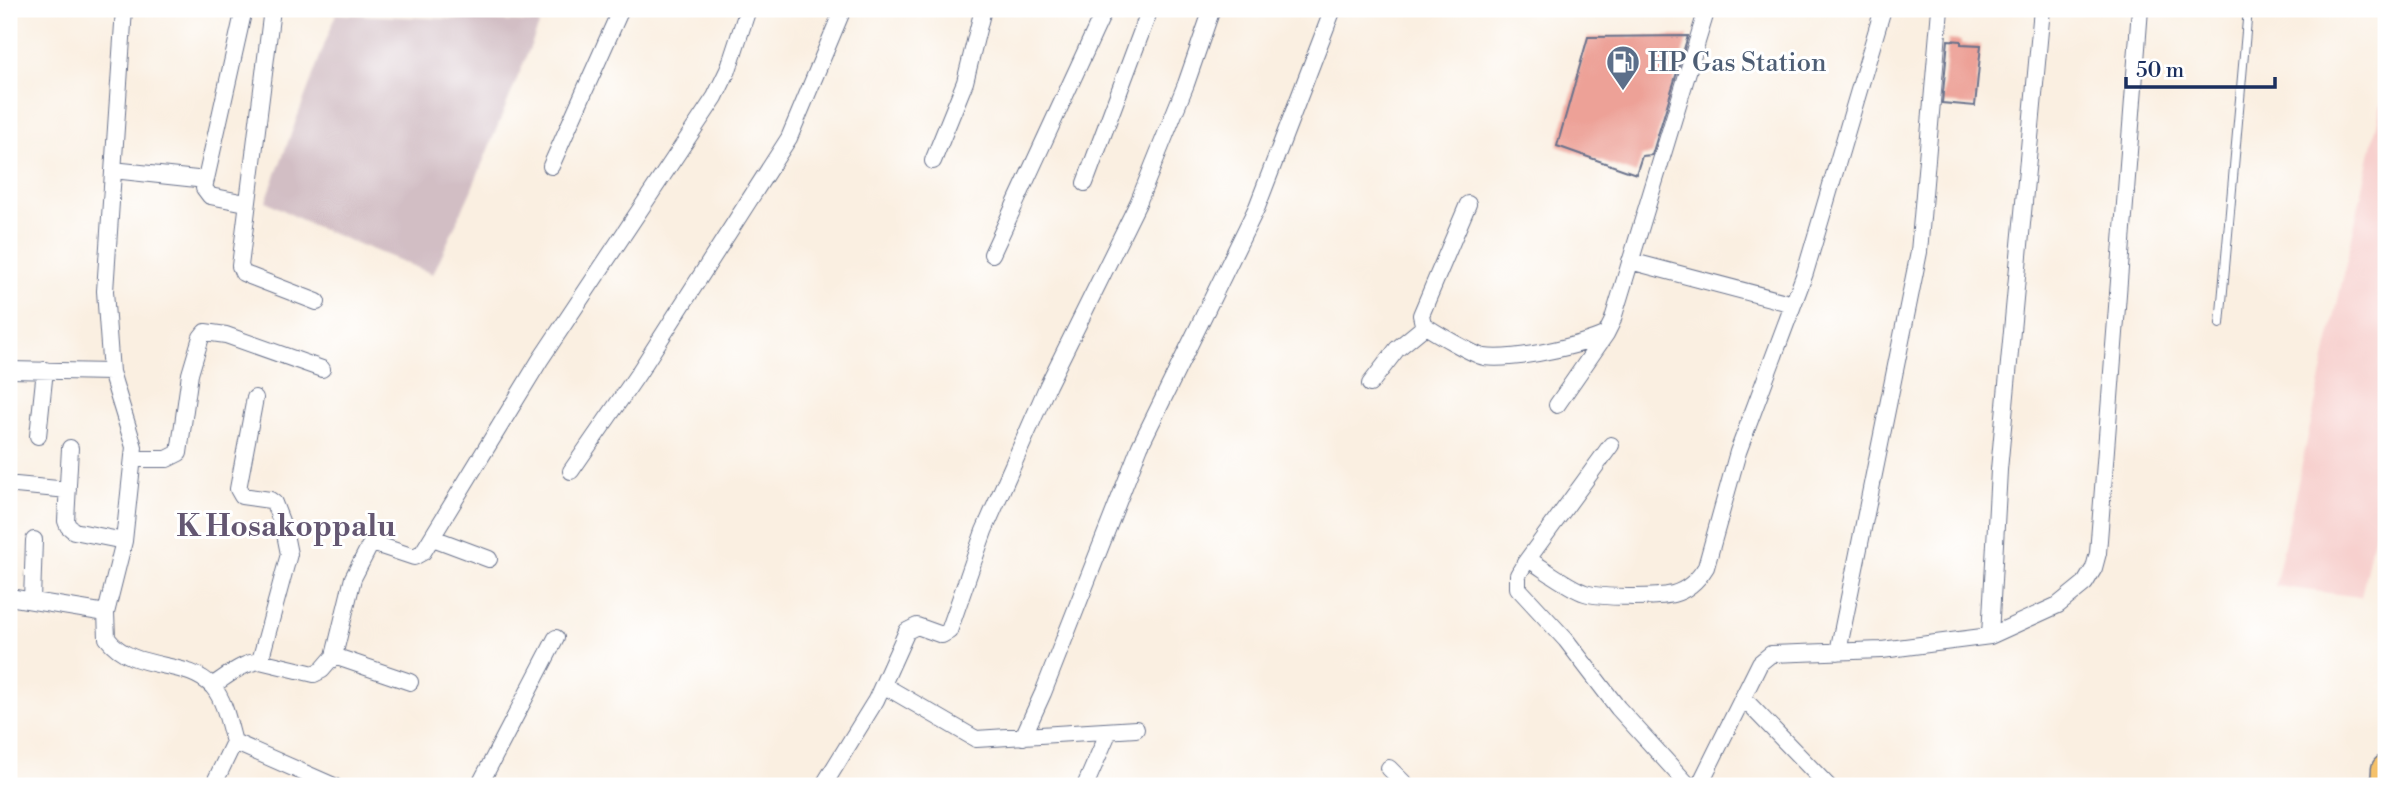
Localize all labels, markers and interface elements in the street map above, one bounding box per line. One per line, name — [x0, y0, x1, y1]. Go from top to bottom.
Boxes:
fuel station icon: HP Gas Station — [1604, 43, 1642, 92]
scale bar — [2126, 46, 2274, 90]
place label: HP Gas Station — [1648, 47, 1827, 79]
text: 50 m — [2136, 58, 2184, 84]
district label: K Hosakoppalu — [176, 508, 396, 546]

